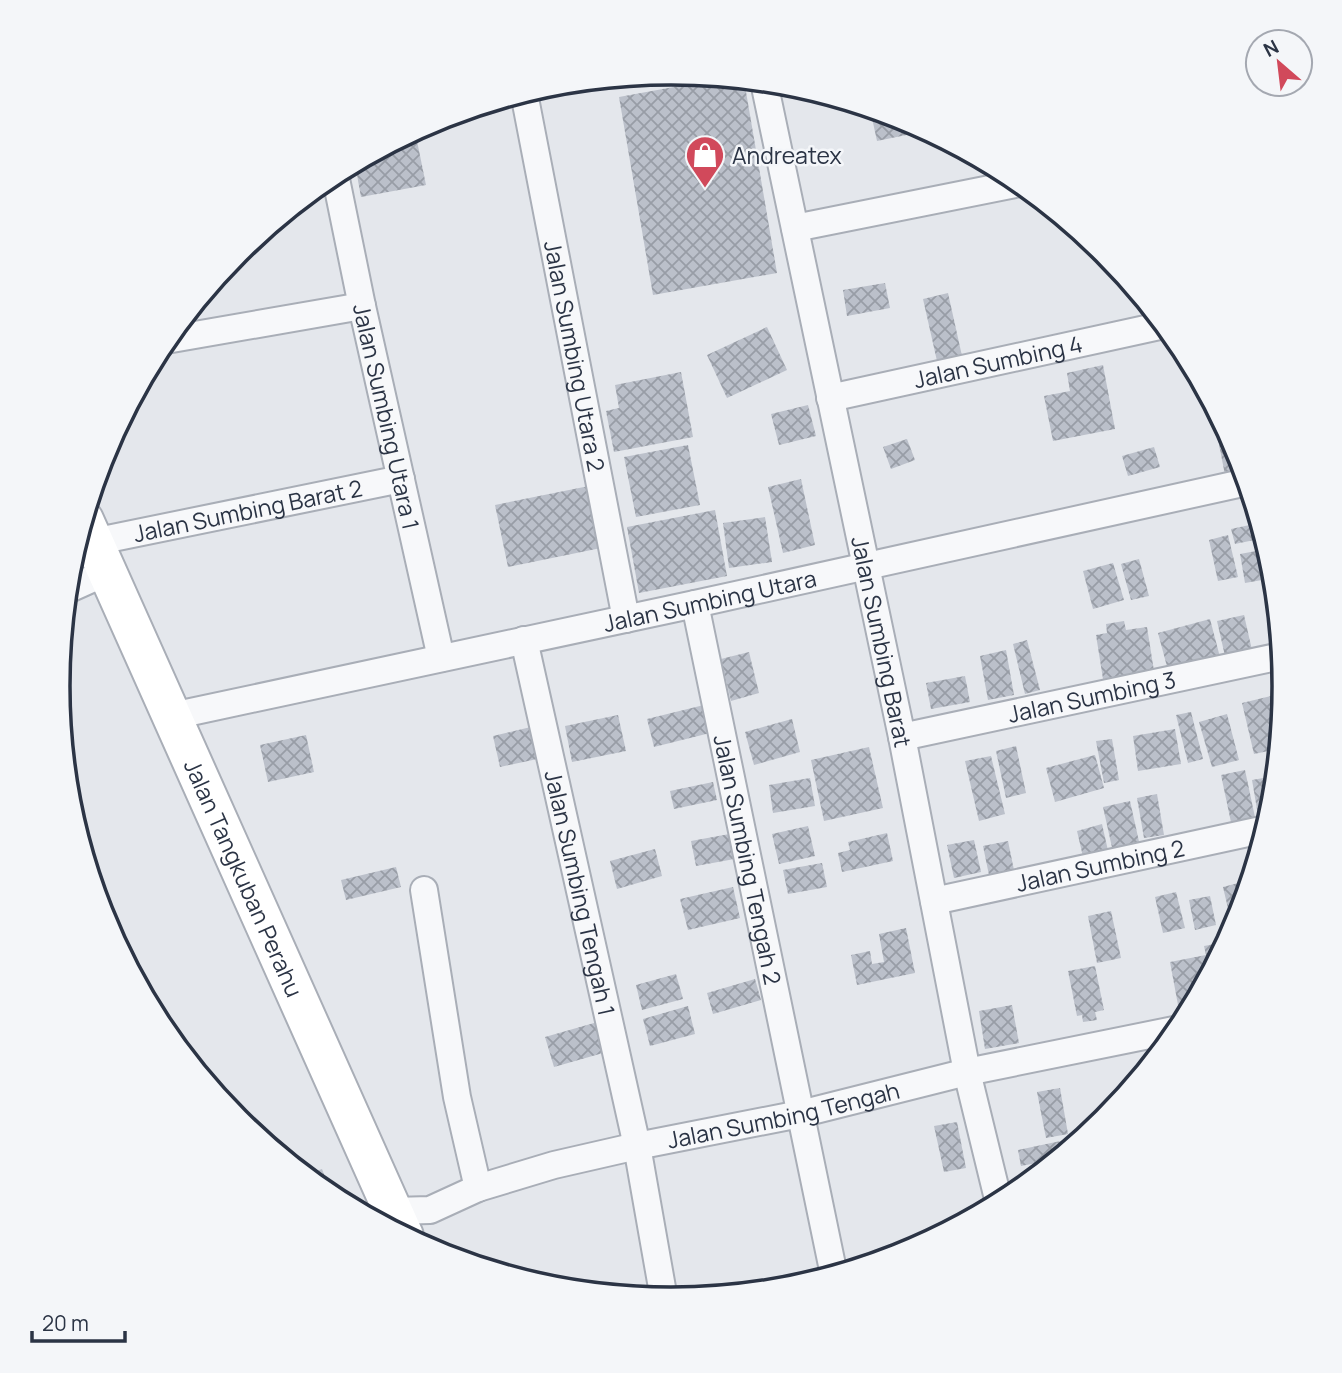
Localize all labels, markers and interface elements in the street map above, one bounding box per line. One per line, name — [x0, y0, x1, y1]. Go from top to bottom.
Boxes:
north arrow — [1244, 28, 1314, 98]
text: N — [1259, 33, 1283, 63]
shop icon: Andreatex — [684, 134, 726, 189]
place label: Andreatex — [732, 139, 842, 171]
street label: Jalan Sumbing Utara 2 — [537, 238, 613, 474]
street label: Jalan Sumbing Utara 1 — [346, 301, 428, 532]
street label: Jalan Sumbing 4 — [911, 327, 1085, 395]
street label: Jalan Sumbing Barat 2 — [131, 471, 365, 549]
street label: Jalan Sumbing Barat — [844, 533, 920, 750]
street label: Jalan Sumbing Utara — [600, 562, 819, 639]
street label: Jalan Sumbing 3 — [1005, 663, 1179, 730]
street label: Jalan Sumbing Tengah 2 — [706, 732, 789, 988]
street label: Jalan Tangkuban Perahu — [177, 754, 311, 1002]
street label: Jalan Sumbing Tengah 1 — [538, 767, 623, 1019]
street label: Jalan Sumbing 2 — [1013, 831, 1187, 899]
street label: Jalan Sumbing Tengah — [665, 1074, 903, 1156]
scale bar — [32, 1300, 124, 1344]
text: 20 m — [42, 1309, 89, 1337]

